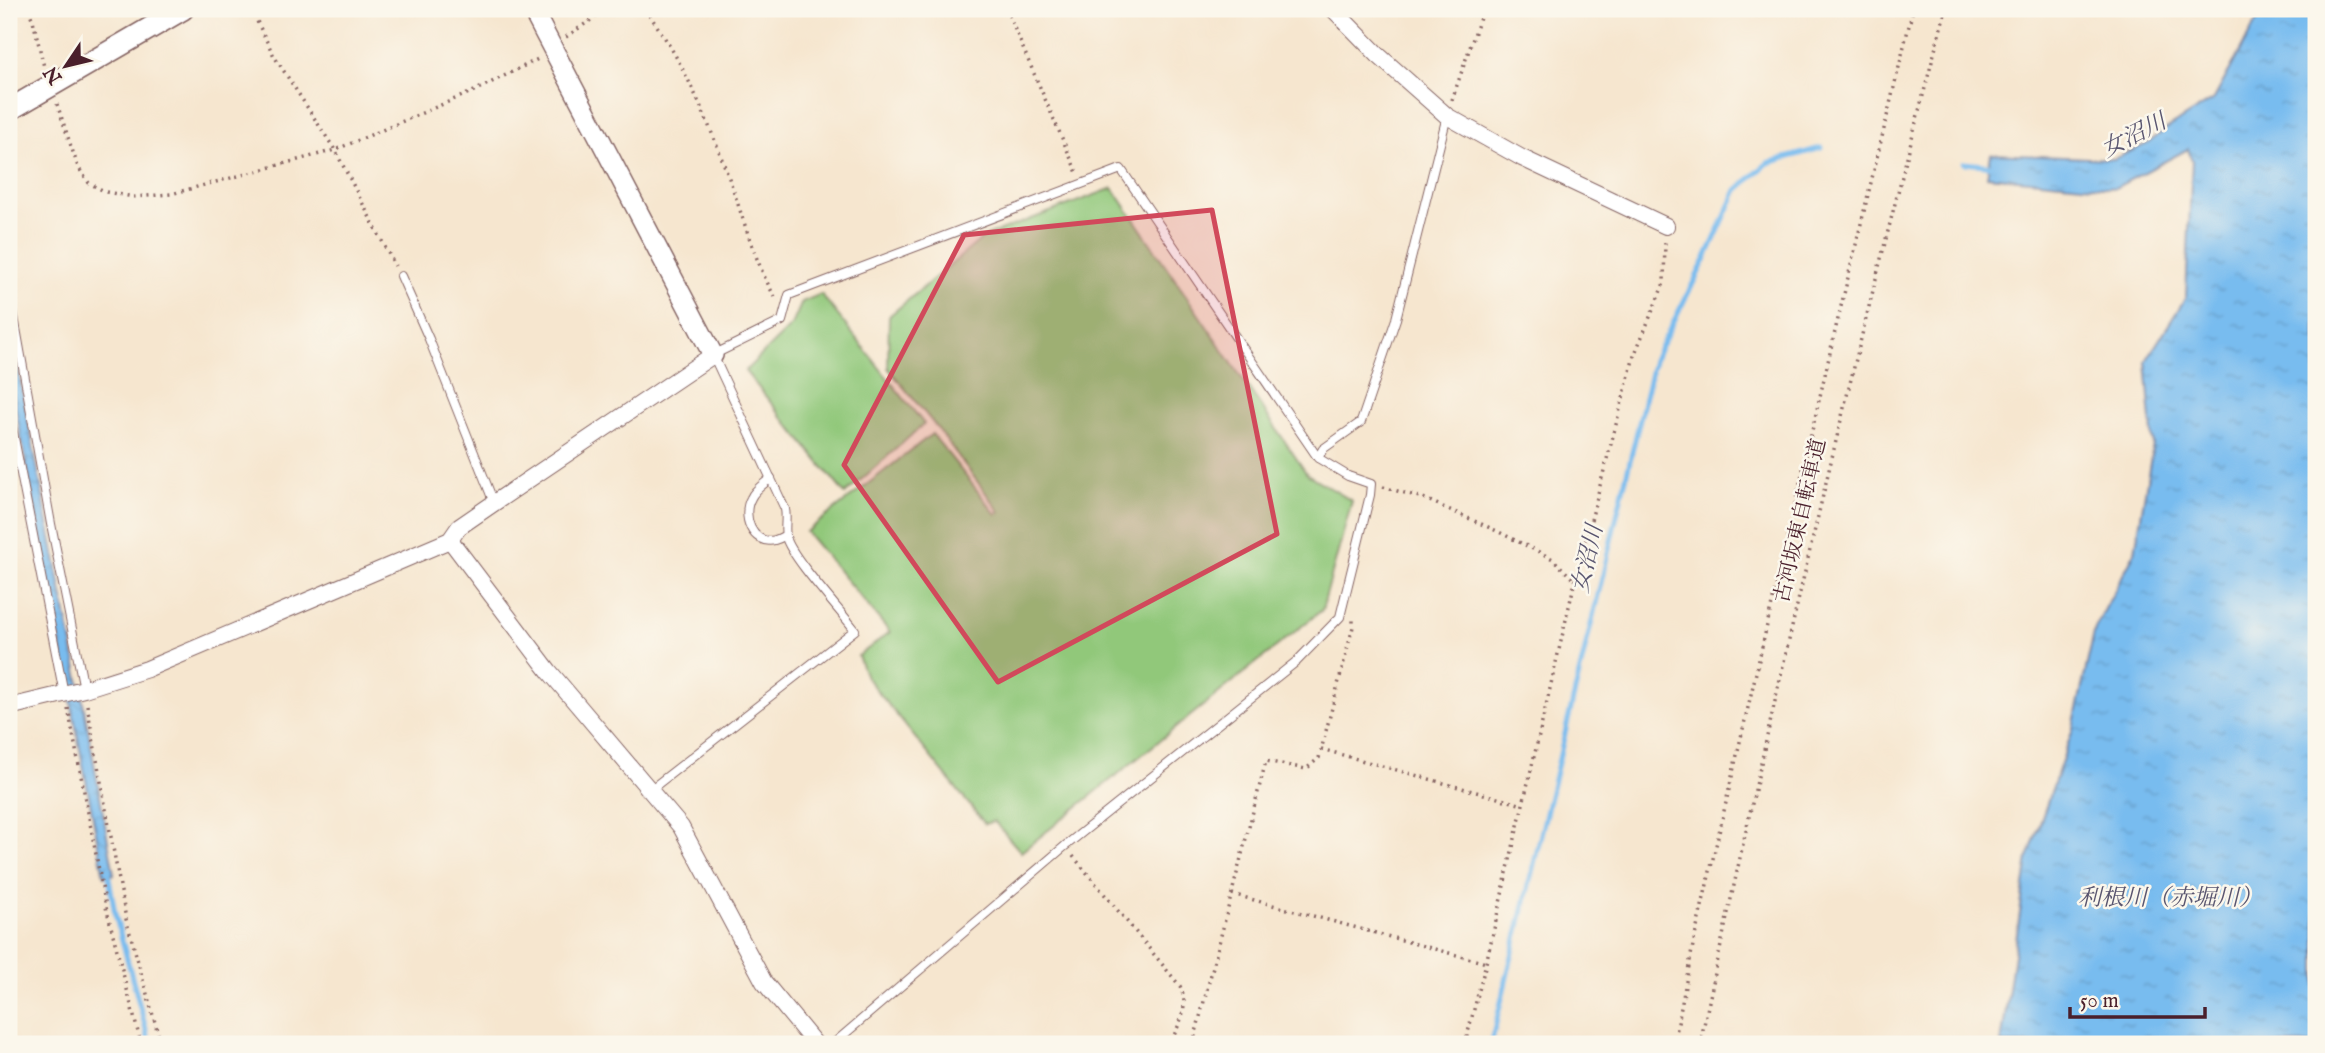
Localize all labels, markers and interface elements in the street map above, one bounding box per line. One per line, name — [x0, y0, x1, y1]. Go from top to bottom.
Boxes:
north arrow — [32, 32, 102, 102]
text: N — [39, 61, 69, 89]
water label: 女沼川 — [2097, 106, 2174, 165]
street label: 古河坂東自転車道 — [1769, 436, 1833, 606]
water label: 女沼川 — [1566, 519, 1611, 596]
water label: 利根川（赤堀川） — [2078, 884, 2262, 913]
scale bar — [2070, 976, 2204, 1020]
text: 50 m — [2080, 988, 2119, 1015]

